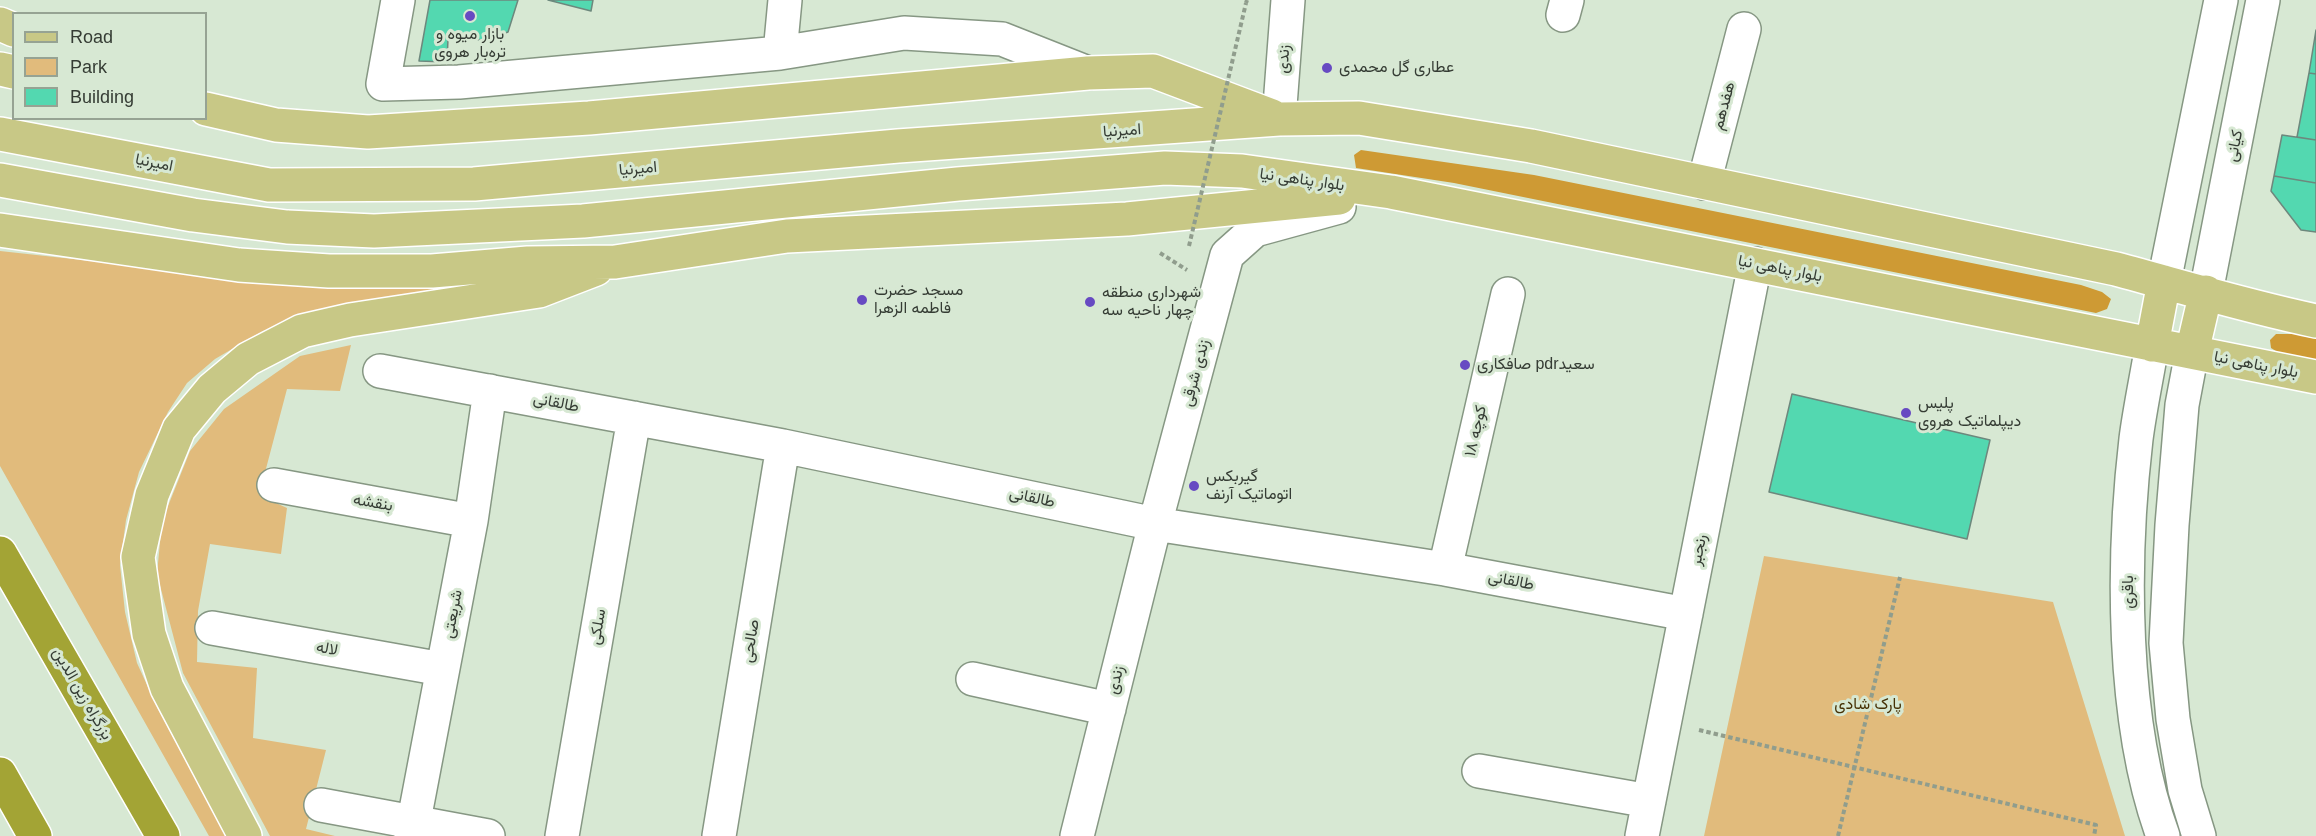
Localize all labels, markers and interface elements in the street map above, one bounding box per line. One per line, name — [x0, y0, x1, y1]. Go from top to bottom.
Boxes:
marker: بازار میوه و تره‌بار هروی — [463, 9, 477, 23]
legend — [12, 12, 207, 120]
place label: بازار میوه و تره‌بار هروی — [434, 25, 506, 63]
text: Road — [70, 27, 113, 47]
street label: زندی — [1273, 44, 1295, 74]
text: Park — [70, 57, 107, 77]
place label: عطاری گل محمدی — [1339, 58, 1454, 78]
marker: عطاری گل محمدی — [1320, 61, 1334, 75]
street label: هفدهم — [1708, 80, 1740, 132]
text: Building — [70, 87, 134, 107]
street label: امیرنیا — [1102, 120, 1142, 142]
street label: کیانی — [2223, 128, 2247, 164]
street label: امیرنیا — [133, 150, 175, 176]
street label: امیرنیا — [618, 158, 658, 180]
street label: بلوار پناهی نیا — [1258, 165, 1346, 195]
street label: بلوار پناهی نیا — [1736, 251, 1824, 287]
place label: مسجد حضرت فاطمه الزهرا — [874, 281, 963, 319]
place label: شهرداری منطقه چهار ناحیه سه — [1102, 283, 1201, 321]
marker: مسجد حضرت فاطمه الزهرا — [855, 293, 869, 307]
marker: شهرداری منطقه چهار ناحیه سه — [1083, 295, 1097, 309]
street label: زندی شرقی — [1178, 337, 1214, 409]
street label: بلوار پناهی نیا — [2212, 347, 2300, 383]
place label: صافکاری pdrسعید — [1477, 355, 1595, 375]
marker: صافکاری pdrسعید — [1458, 358, 1472, 372]
street label: طالقانی — [531, 389, 581, 417]
place label: پلیس دیپلماتیک هروی — [1918, 394, 2021, 432]
street label: کوچه ۱۸ — [1461, 404, 1491, 458]
marker: پلیس دیپلماتیک هروی — [1899, 406, 1913, 420]
place label: گیربکس اتوماتیک آرنف — [1206, 467, 1292, 505]
marker: گیربکس اتوماتیک آرنف — [1187, 479, 1201, 493]
street label: طالقانی — [1007, 484, 1057, 512]
street label: بنقشه — [352, 490, 394, 516]
street label: رنجبر — [1687, 533, 1711, 567]
street label: طالقانی — [1486, 567, 1536, 595]
street label: باقری — [2119, 575, 2139, 609]
street label: شریعتی — [439, 588, 467, 640]
street label: سلکی — [585, 607, 611, 647]
street label: صالحی — [738, 618, 764, 664]
street label: لاله — [315, 638, 339, 660]
street label: بزرگراه زین الدین — [48, 644, 116, 744]
street label: زندی — [1103, 664, 1129, 696]
park label: پارک شادی — [1834, 695, 1902, 715]

